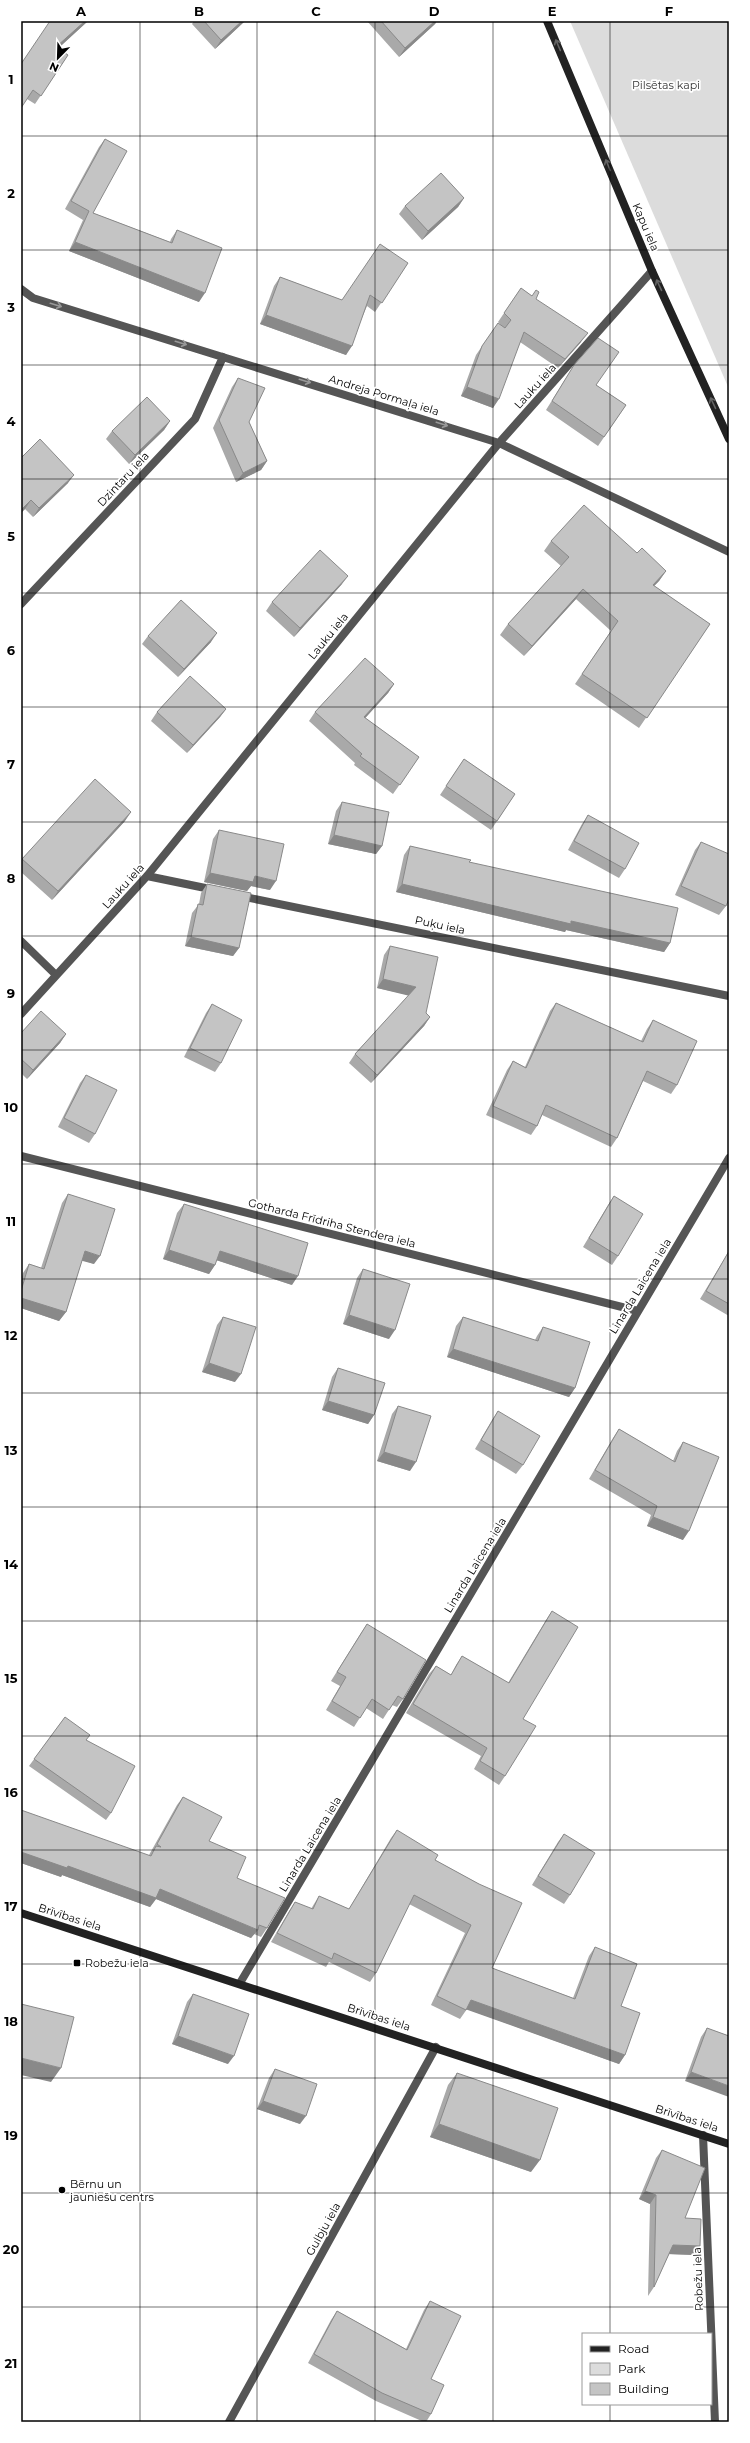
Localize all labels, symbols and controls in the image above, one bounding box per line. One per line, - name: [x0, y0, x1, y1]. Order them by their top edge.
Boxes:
- text: A: [75, 3, 87, 19]
- text: B: [194, 3, 204, 19]
- text: C: [311, 3, 321, 19]
- text: D: [429, 3, 440, 19]
- text: E: [548, 3, 557, 19]
- text: F: [665, 3, 673, 19]
- north arrow: [38, 38, 78, 78]
- one-way arrow: [553, 40, 561, 52]
- text: N: [47, 59, 61, 75]
- text: 1: [8, 71, 14, 87]
- park label: Pilsētas kapi: [632, 78, 700, 92]
- one-way arrow: [604, 160, 611, 172]
- text: 2: [7, 185, 15, 201]
- street label: Kapu iela: [630, 201, 662, 253]
- one-way arrow: [655, 279, 662, 291]
- text: 3: [6, 299, 15, 315]
- one-way arrow: [50, 302, 63, 309]
- one-way arrow: [174, 340, 187, 347]
- street label: Lauku iela: [511, 360, 559, 412]
- street label: Andreja Pormaļa iela: [327, 372, 441, 418]
- one-way arrow: [298, 378, 311, 385]
- one-way arrow: [709, 397, 716, 409]
- text: 4: [7, 413, 16, 429]
- one-way arrow: [436, 421, 449, 428]
- street label: Dzintaru iela: [94, 449, 152, 509]
- text: 5: [7, 528, 15, 544]
- street label: Lauku iela: [305, 610, 351, 662]
- text: 6: [7, 642, 16, 658]
- text: 7: [7, 756, 15, 772]
- street label: Lauku iela: [99, 860, 147, 912]
- text: 8: [7, 870, 16, 886]
- street label: Puķu iela: [414, 913, 466, 937]
- text: 9: [7, 985, 15, 1001]
- text: 10: [4, 1099, 18, 1115]
- street label: Gotharda Frīdriha Stendera iela: [247, 1195, 417, 1251]
- text: 11: [6, 1213, 16, 1229]
- street label: Linarda Laicena iela: [606, 1236, 674, 1336]
- text: 12: [5, 1327, 18, 1343]
- text: 13: [5, 1442, 18, 1458]
- street label: Linarda Laicena iela: [441, 1515, 509, 1615]
- text: 14: [4, 1556, 18, 1572]
- text: 15: [5, 1670, 18, 1686]
- text: 16: [4, 1784, 18, 1800]
- street label: Linarda Laicena iela: [276, 1794, 344, 1894]
- text: 17: [4, 1898, 18, 1914]
- street label: Brīvības iela: [37, 1900, 103, 1934]
- place label: Robežu iela: [85, 1956, 149, 1970]
- marker: Robežu iela: [72, 1958, 82, 1968]
- street label: Brīvības iela: [346, 2000, 412, 2034]
- text: 18: [4, 2013, 18, 2029]
- street label: Brīvības iela: [654, 2101, 720, 2135]
- text: 19: [4, 2127, 18, 2143]
- place label: Bērnu un jauniešu centrs: [69, 2177, 155, 2204]
- marker: Bērnu un jauniešu centrs: [57, 2185, 67, 2195]
- street label: Gulbju iela: [303, 2200, 343, 2258]
- text: 20: [3, 2241, 19, 2257]
- street label: Robežu iela: [690, 2247, 706, 2311]
- legend: [582, 2333, 712, 2405]
- text: Road: [618, 2341, 649, 2356]
- text: 21: [5, 2355, 17, 2371]
- text: Park: [618, 2361, 646, 2376]
- text: Building: [618, 2381, 669, 2396]

